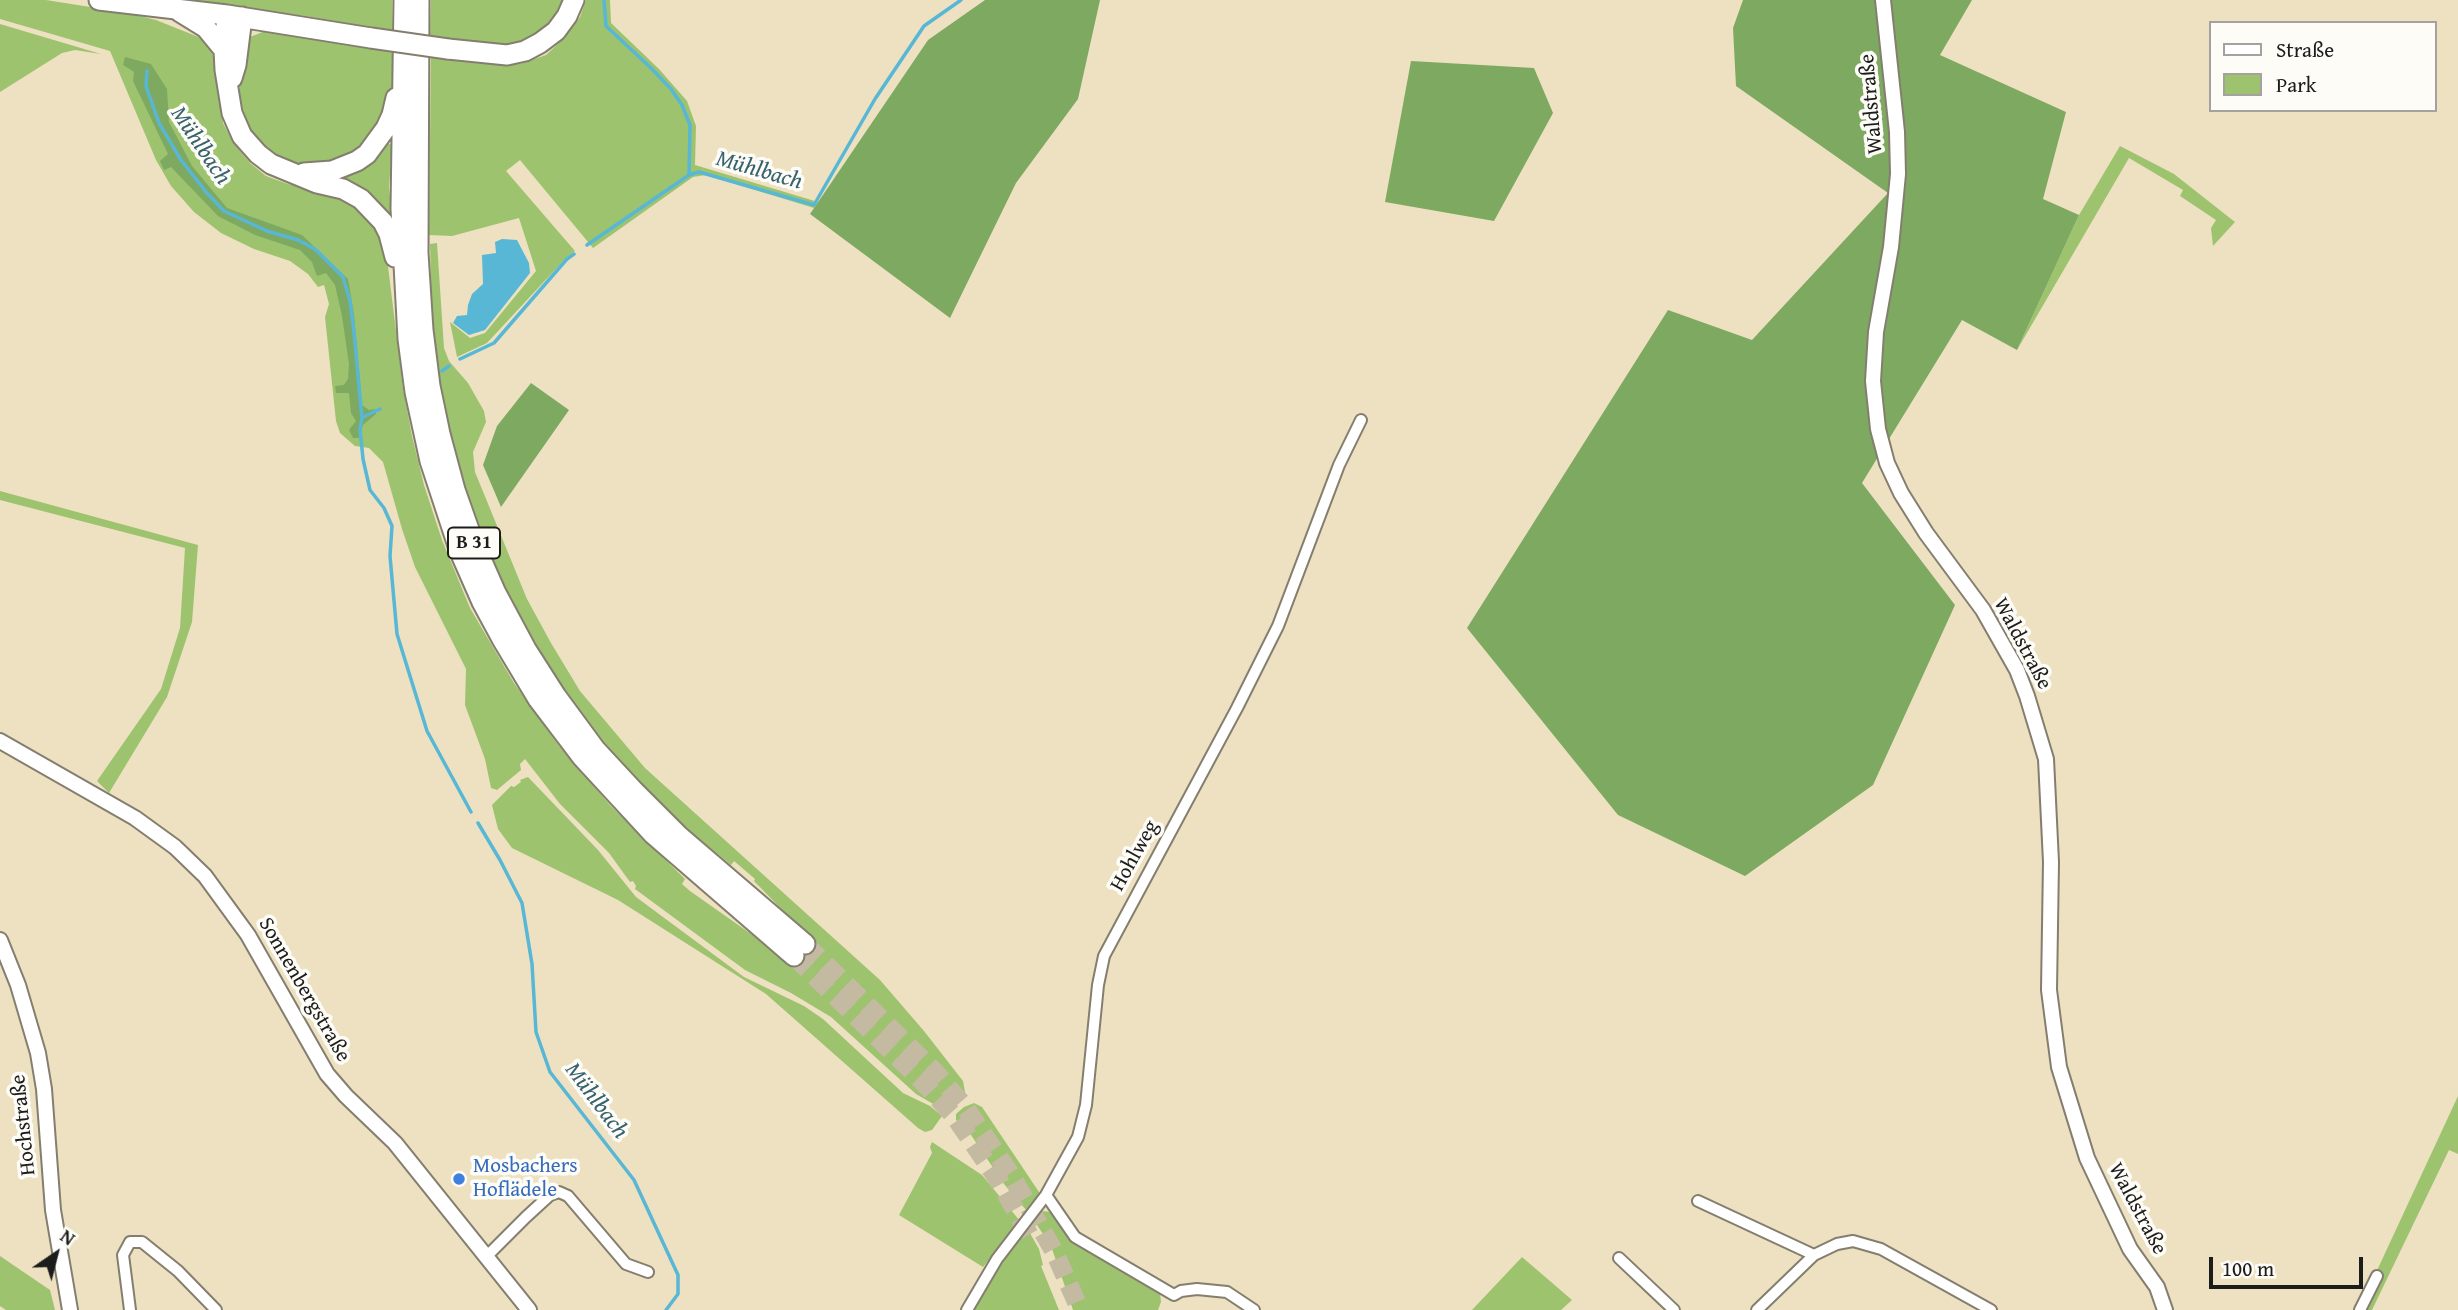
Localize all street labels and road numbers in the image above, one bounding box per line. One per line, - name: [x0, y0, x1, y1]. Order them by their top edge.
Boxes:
- street label: Waldstraße: [1855, 53, 1889, 155]
- road number: B 31: [448, 528, 500, 558]
- street label: Waldstraße: [1987, 594, 2057, 694]
- street label: Hohlweg: [1105, 816, 1165, 896]
- street label: Sonnenbergstraße: [253, 913, 355, 1067]
- street label: Hochstraße: [6, 1073, 42, 1177]
- street label: Waldstraße: [2102, 1159, 2172, 1259]

